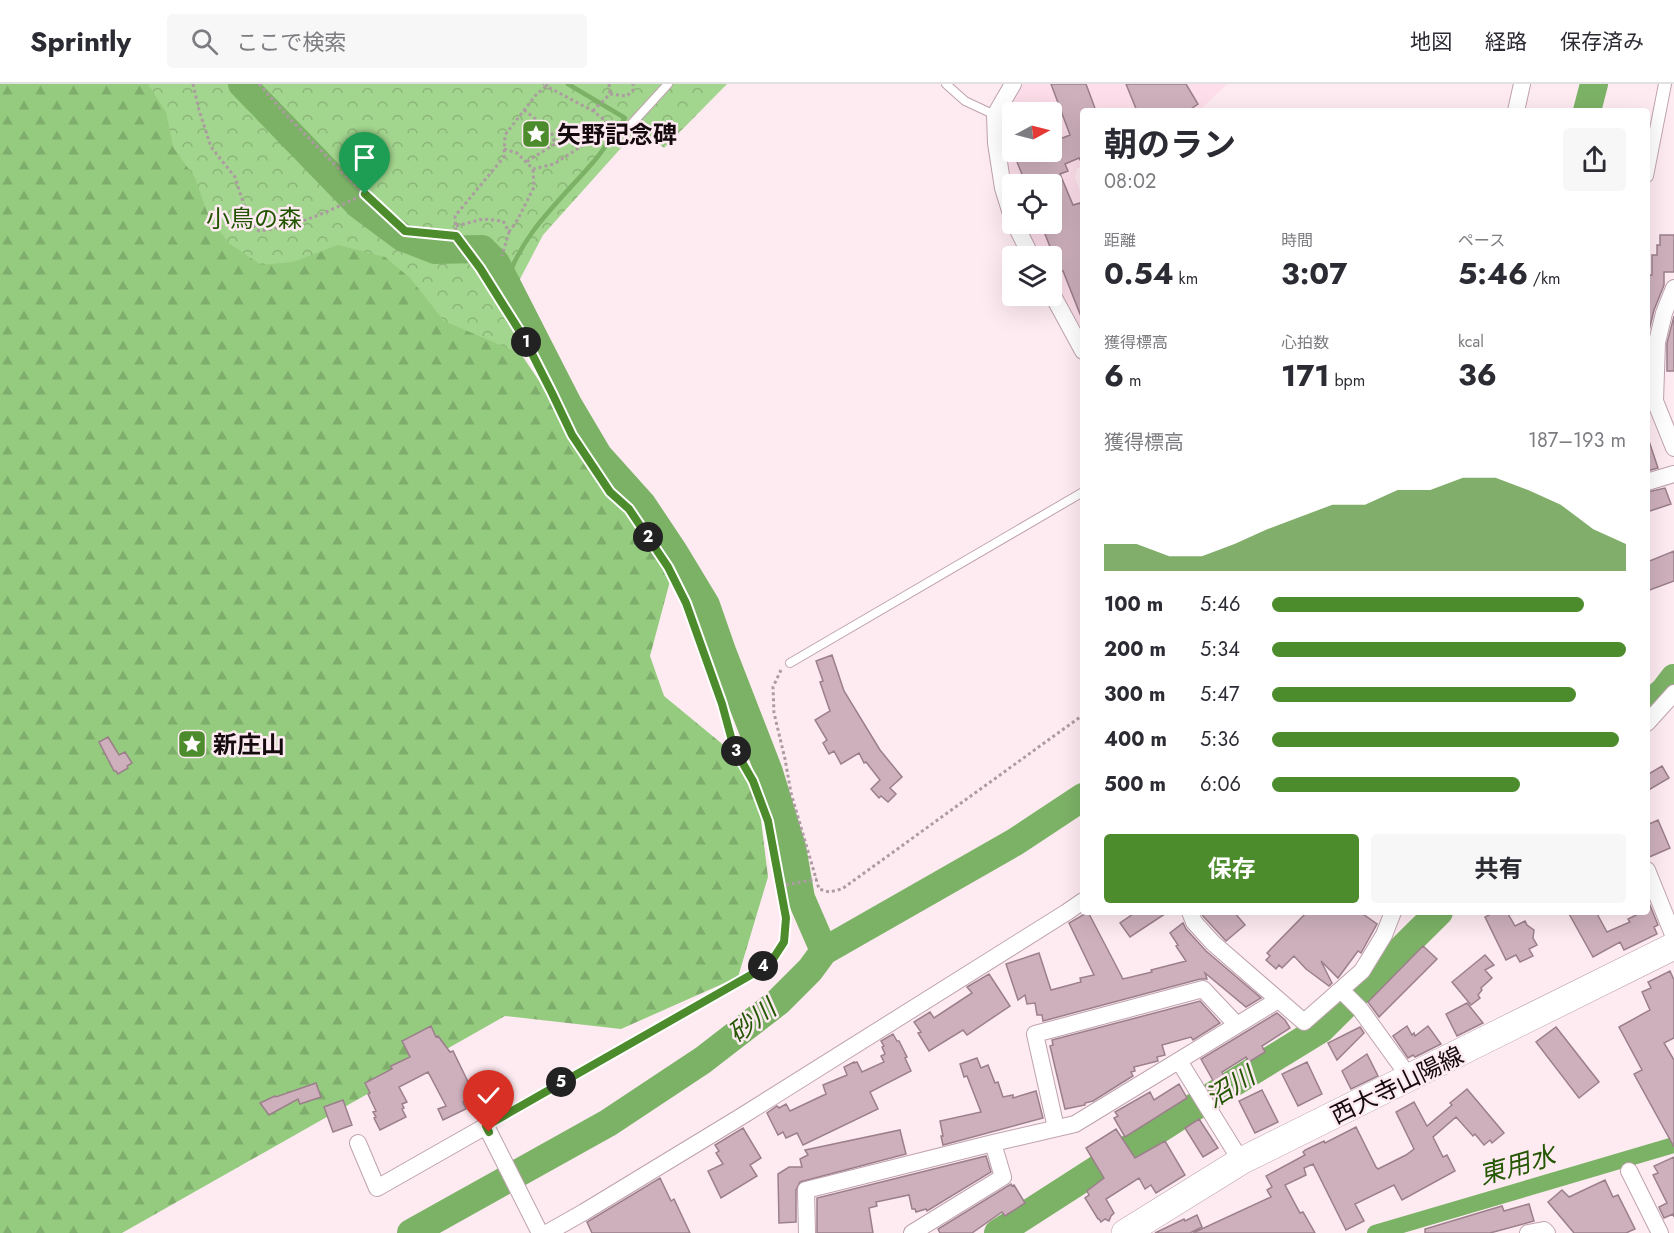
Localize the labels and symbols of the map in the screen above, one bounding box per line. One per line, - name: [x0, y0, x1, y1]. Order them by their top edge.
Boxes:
- north arrow: [1002, 102, 1062, 162]
- place label: 矢野記念碑: [557, 117, 677, 152]
- place icon: 矢野記念碑: [520, 118, 552, 150]
- pin: [339, 132, 390, 194]
- park label: 小鳥の森: [206, 201, 302, 236]
- pin: 1: [511, 327, 541, 357]
- pin: 2: [633, 522, 663, 552]
- place label: 新庄山: [213, 727, 285, 762]
- place icon: 新庄山: [176, 728, 208, 760]
- pin: 3: [721, 736, 751, 766]
- pin: 4: [748, 951, 778, 981]
- water label: 砂川: [720, 988, 787, 1052]
- street label: 西大寺山陽線: [1325, 1038, 1469, 1132]
- water label: 沼川: [1198, 1056, 1265, 1117]
- pin: 5: [546, 1067, 576, 1097]
- pin: [463, 1070, 514, 1132]
- water label: 東用水: [1474, 1135, 1563, 1194]

